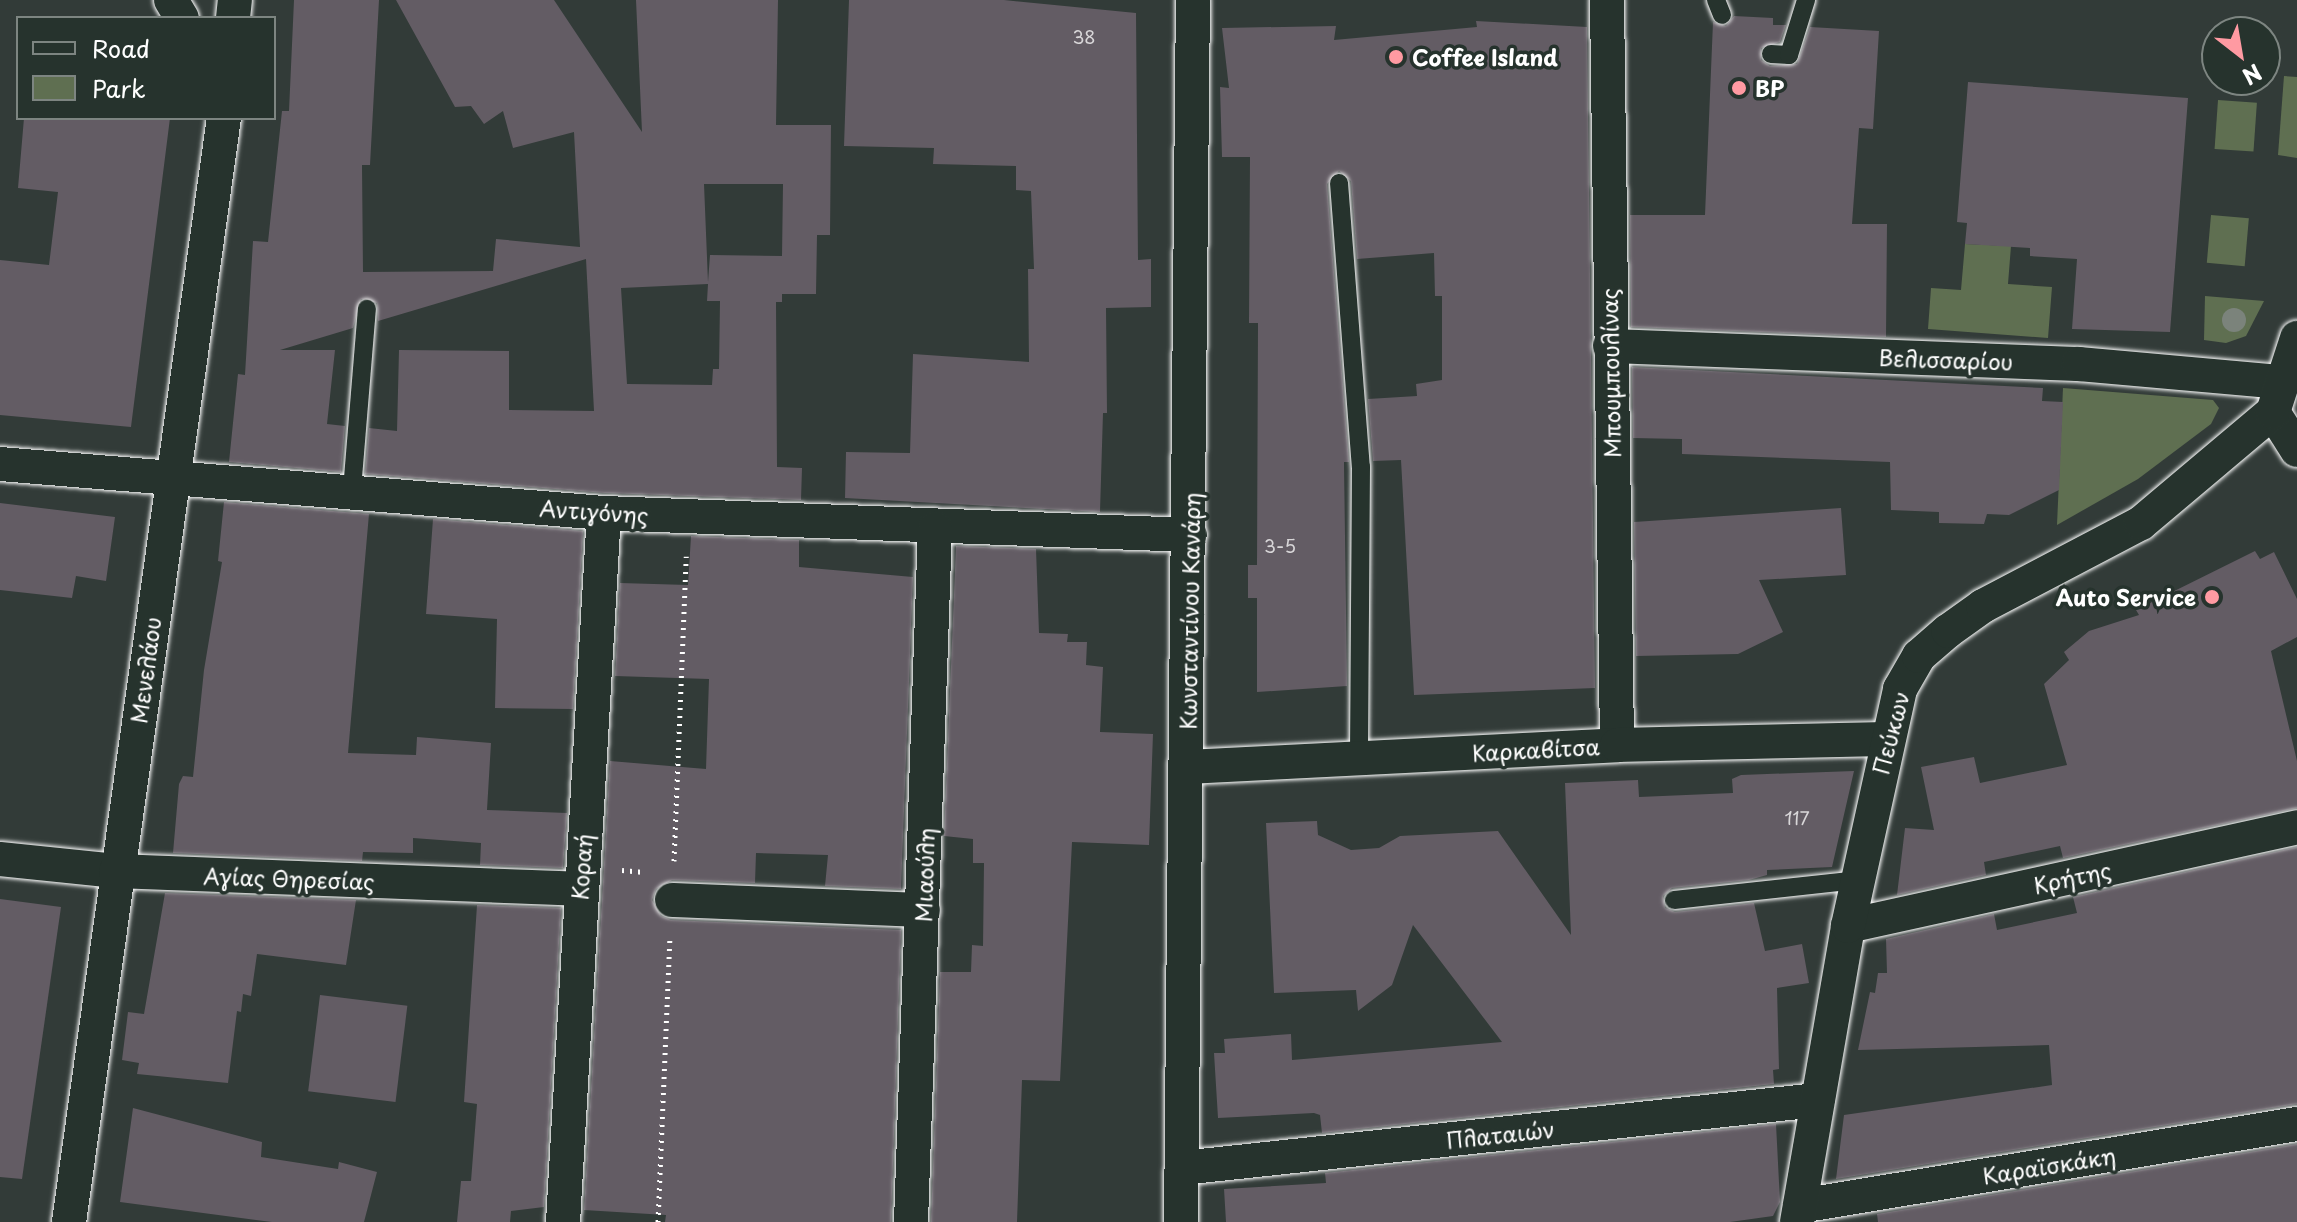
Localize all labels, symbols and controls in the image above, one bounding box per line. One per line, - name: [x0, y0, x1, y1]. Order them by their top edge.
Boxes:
- legend: [16, 16, 276, 120]
- north arrow: [2201, 16, 2281, 96]
- house number: 38: [1072, 26, 1096, 48]
- text: Road: [92, 30, 150, 66]
- place label: Coffee Island: [1412, 44, 1560, 70]
- marker: Coffee Island: [1387, 48, 1405, 66]
- text: N: [2237, 57, 2269, 94]
- text: Park: [92, 70, 146, 106]
- place label: BP: [1755, 75, 1784, 101]
- marker: BP: [1730, 79, 1748, 97]
- street label: Μπουμπουλίνας: [1595, 288, 1625, 458]
- street label: Βελισσαρίου: [1878, 343, 2014, 375]
- street label: Κωνσταντίνου Κανάρη: [1174, 492, 1204, 730]
- street label: Αντιγόνης: [539, 494, 649, 528]
- house number: 3-5: [1264, 535, 1296, 557]
- place label: Auto Service: [2056, 584, 2196, 610]
- marker: Auto Service: [2203, 588, 2221, 606]
- street label: Μενελάου: [124, 615, 166, 725]
- street label: Πεύκων: [1866, 688, 1914, 778]
- street label: Καρκαβίτσα: [1471, 732, 1601, 766]
- house number: 117: [1784, 807, 1810, 829]
- street label: Μιαούλη: [909, 827, 939, 923]
- street label: Κοραή: [566, 833, 596, 901]
- street label: Κρήτης: [2031, 856, 2113, 898]
- street label: Αγίας Θηρεσίας: [202, 862, 376, 894]
- street label: Πλαταιών: [1444, 1115, 1556, 1153]
- street label: Καραϊσκάκη: [1980, 1141, 2118, 1189]

